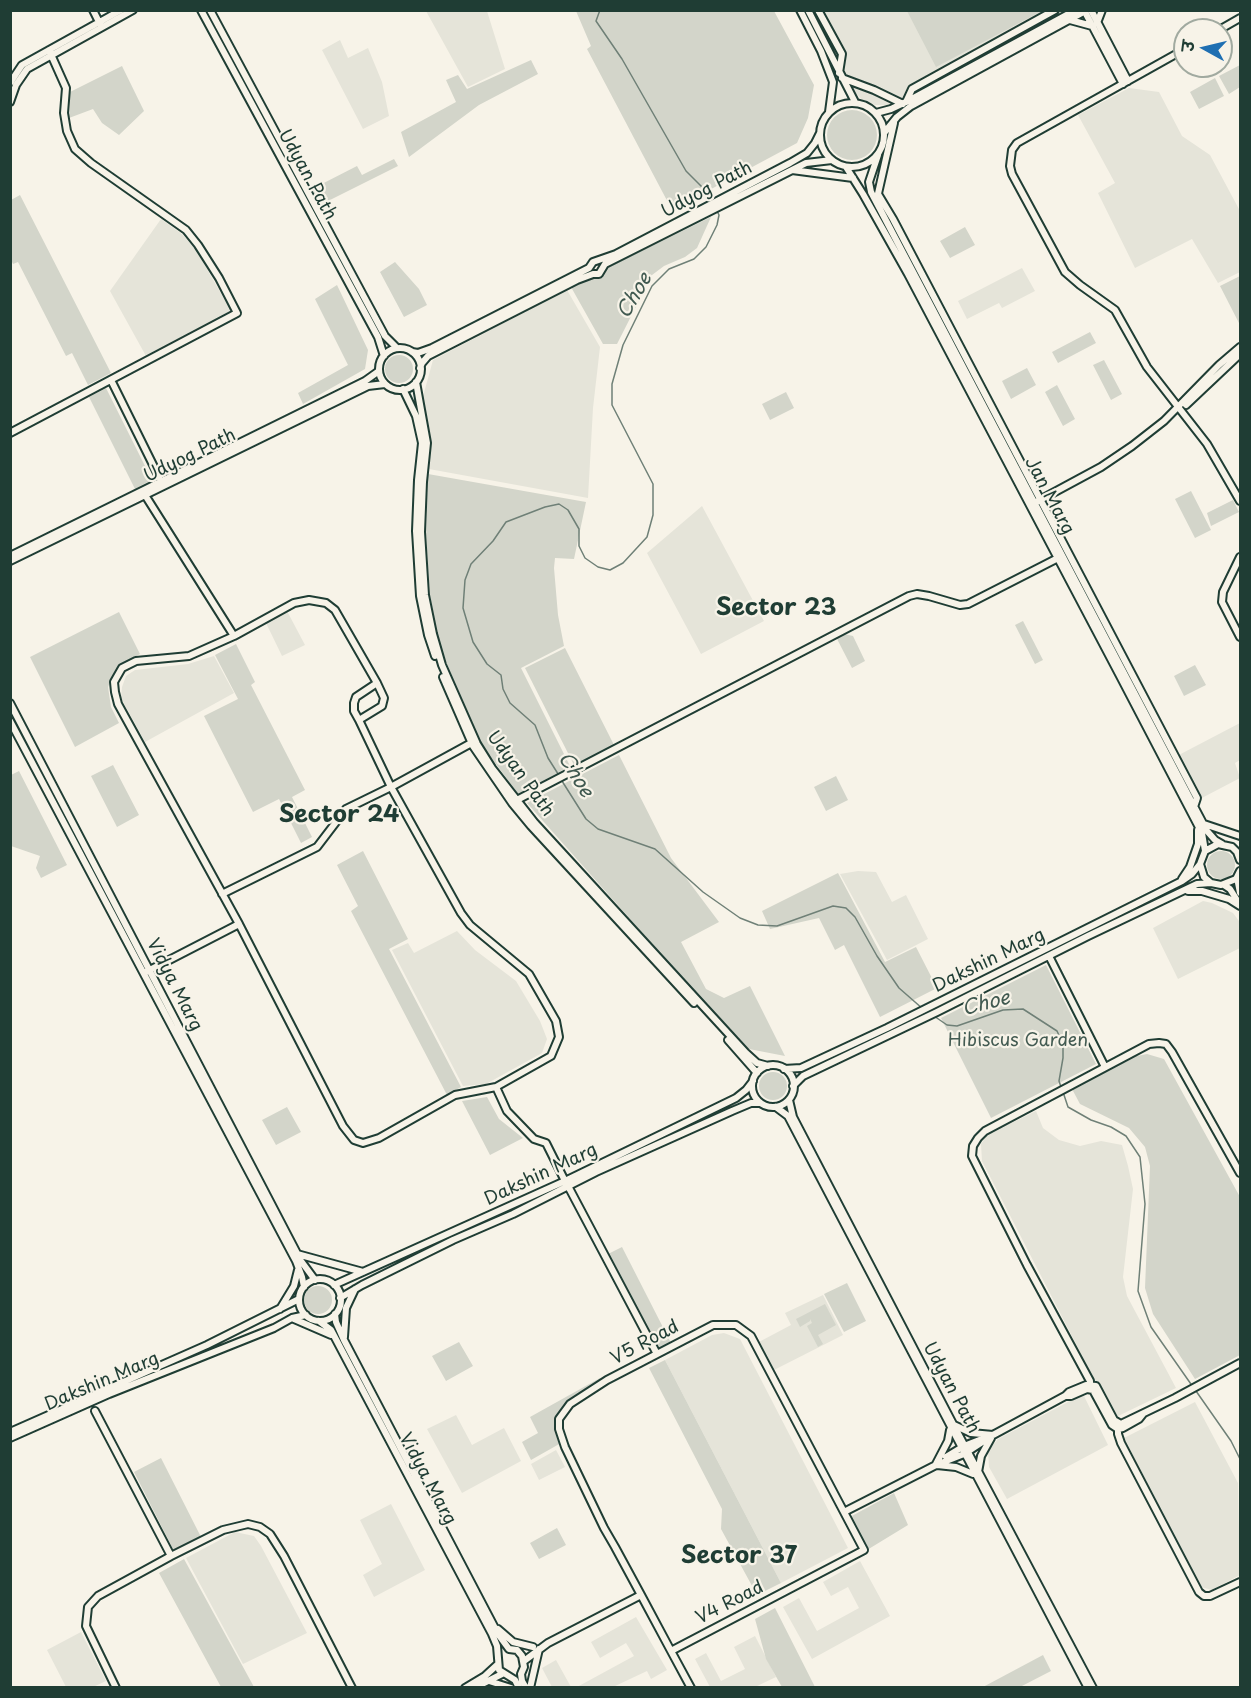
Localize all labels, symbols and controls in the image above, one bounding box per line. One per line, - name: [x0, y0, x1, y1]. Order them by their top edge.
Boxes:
- north arrow: [1173, 18, 1233, 78]
- text: उ: [1175, 39, 1200, 53]
- street label: Udyan Path: [273, 126, 341, 224]
- street label: Udyog Path: [658, 157, 756, 223]
- water label: Choe: [612, 269, 658, 323]
- street label: Udyog Path: [141, 424, 239, 488]
- street label: Jan Marg: [1020, 454, 1078, 538]
- district label: Sector 23: [716, 594, 836, 622]
- street label: Udyan Path: [482, 727, 558, 821]
- water label: Choe: [552, 748, 598, 802]
- district label: Sector 24: [279, 801, 399, 829]
- street label: Dakshin Marg: [929, 925, 1049, 997]
- street label: Vidya Marg: [141, 935, 207, 1035]
- water label: Choe: [960, 986, 1012, 1022]
- park label: Hibiscus Garden: [948, 1030, 1088, 1052]
- street label: Dakshin Marg: [481, 1139, 601, 1211]
- street label: V5 Road: [607, 1316, 683, 1370]
- street label: Udyan Path: [918, 1339, 984, 1437]
- street label: Dakshin Marg: [42, 1348, 162, 1416]
- street label: Vidya Marg: [394, 1429, 460, 1529]
- district label: Sector 37: [681, 1542, 797, 1570]
- street label: V4 Road: [693, 1577, 767, 1629]

